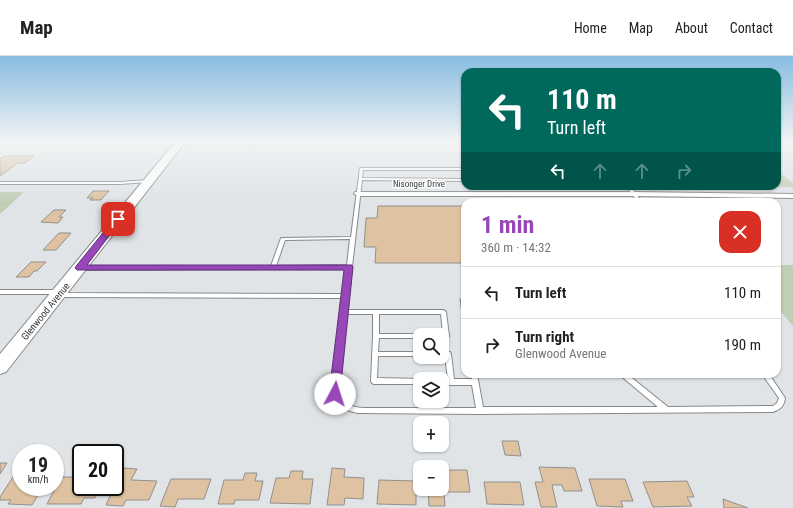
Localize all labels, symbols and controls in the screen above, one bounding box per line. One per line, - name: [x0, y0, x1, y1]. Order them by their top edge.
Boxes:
- text: Map: [20, 16, 53, 39]
- text: Home: [574, 20, 607, 36]
- text: Map: [629, 20, 653, 36]
- text: About: [675, 20, 708, 36]
- text: Contact: [730, 20, 773, 36]
- text: 110 m: [547, 83, 617, 116]
- icon: left: [481, 84, 533, 136]
- text: Turn left: [547, 117, 606, 138]
- icon: left: [547, 160, 569, 182]
- icon: ahead: [589, 160, 611, 182]
- icon: ahead: [631, 160, 653, 182]
- icon: right: [673, 160, 695, 182]
- street label: Nisonger Drive: [393, 179, 445, 189]
- pin: [101, 202, 135, 236]
- icon: arrive: [107, 208, 129, 230]
- text: 1 min: [481, 211, 534, 239]
- button: close: [719, 211, 761, 253]
- text: 360 m · 14:32: [481, 240, 551, 255]
- street label: Glenwood Avenue: [19, 280, 72, 342]
- icon: left: [481, 282, 503, 304]
- text: Turn left: [515, 284, 566, 302]
- text: 110 m: [724, 284, 761, 302]
- map controls: [413, 328, 449, 496]
- button: search: [413, 328, 449, 364]
- text: Turn right: [515, 328, 574, 346]
- icon: right: [481, 334, 503, 356]
- text: 190 m: [724, 336, 761, 354]
- text: Glenwood Avenue: [515, 346, 606, 361]
- button: layers: [413, 372, 449, 408]
- position arrow: [314, 373, 356, 415]
- button: +: [413, 416, 449, 452]
- speed limit sign: 20: [72, 444, 124, 496]
- text: 19: [28, 453, 48, 477]
- button: −: [413, 460, 449, 496]
- text: km/h: [28, 474, 48, 485]

